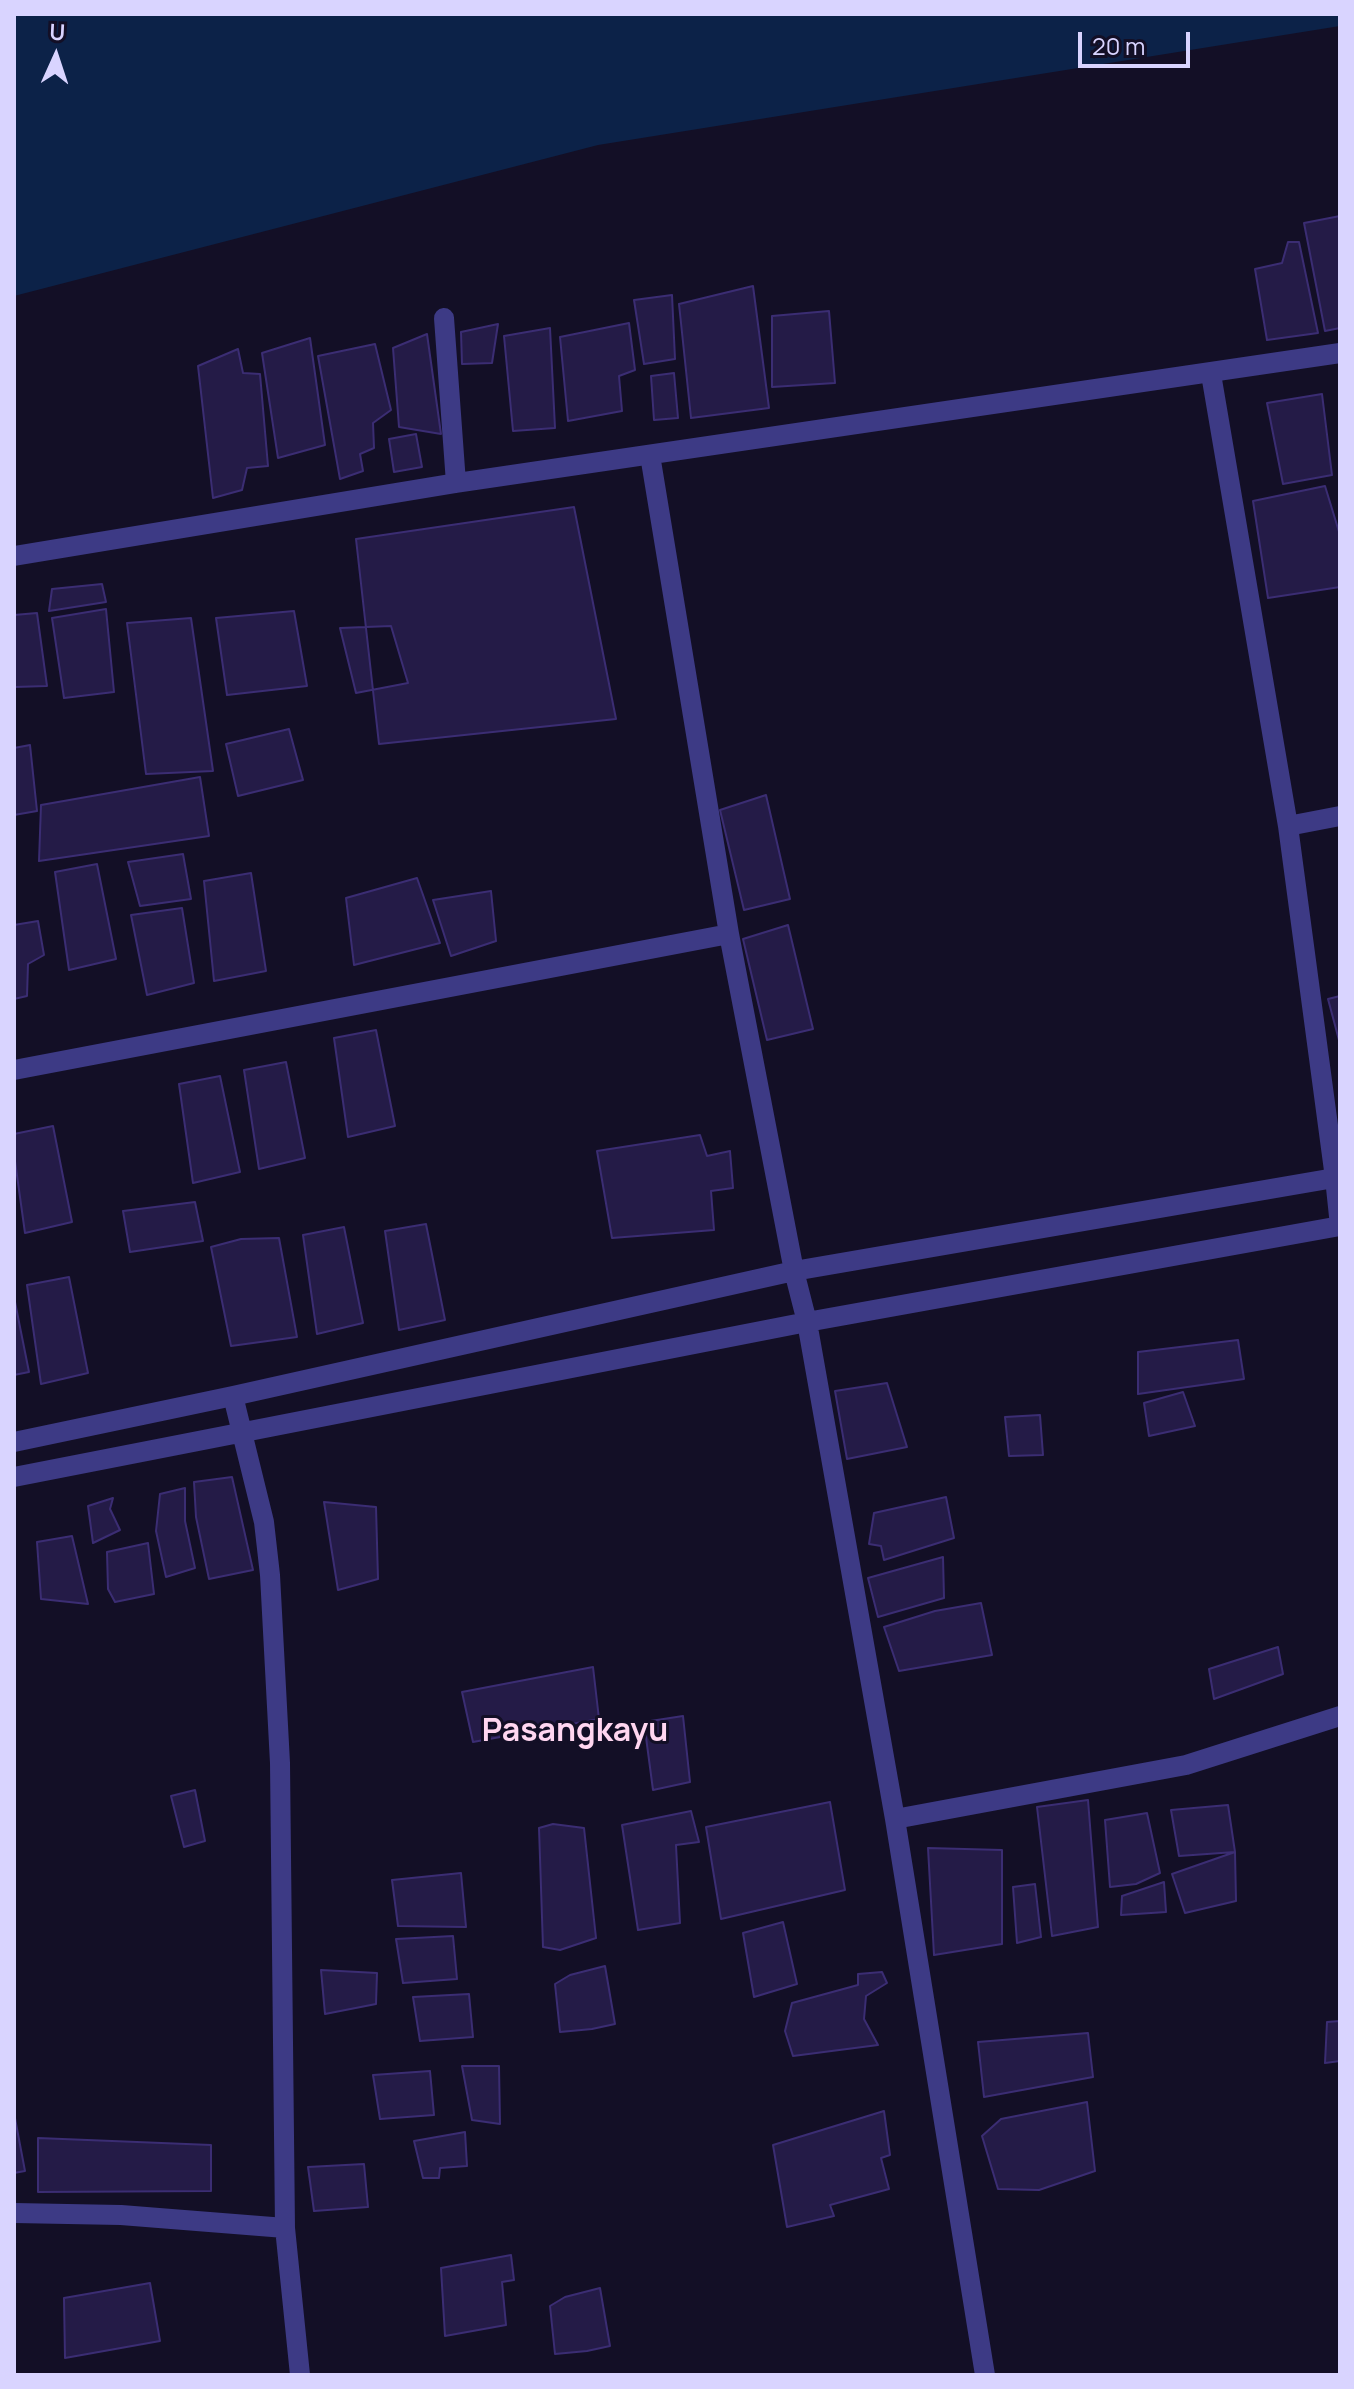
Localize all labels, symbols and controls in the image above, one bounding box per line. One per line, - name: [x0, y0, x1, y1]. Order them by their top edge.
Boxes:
- north arrow: [16, 16, 96, 96]
- scale bar: [1082, 16, 1194, 66]
- text: U: [49, 17, 66, 47]
- text: 20 m: [1092, 29, 1145, 62]
- district label: Pasangkayu: [482, 1713, 668, 1751]

